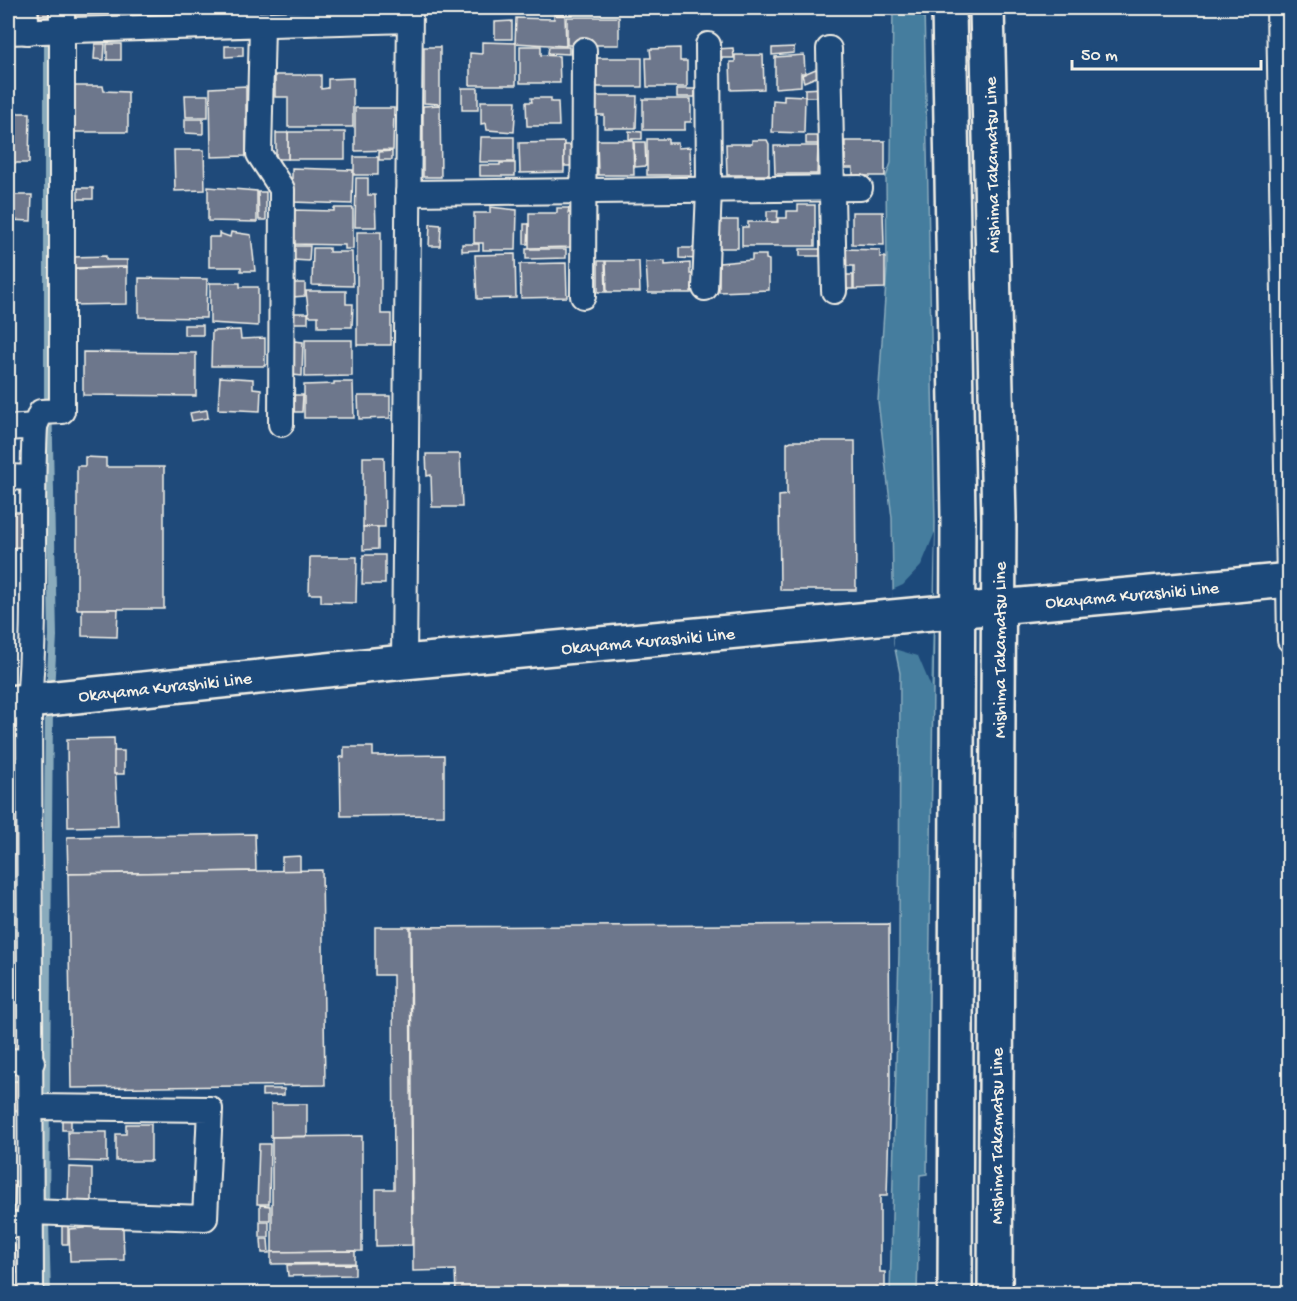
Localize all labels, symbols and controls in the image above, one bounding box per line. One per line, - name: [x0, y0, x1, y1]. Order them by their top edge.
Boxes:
- scale bar: [1072, 33, 1261, 71]
- text: 50 m: [1081, 46, 1118, 67]
- street label: Mishima Takamatsu Line: [981, 76, 1006, 253]
- street label: Mishima Takamatsu Line: [991, 561, 1012, 738]
- street label: Okayama Kurashiki Line: [1045, 578, 1221, 615]
- street label: Okayama Kurashiki Line: [561, 624, 737, 661]
- street label: Okayama Kurashiki Line: [78, 669, 254, 708]
- street label: Mishima Takamatsu Line: [988, 1047, 1009, 1224]

